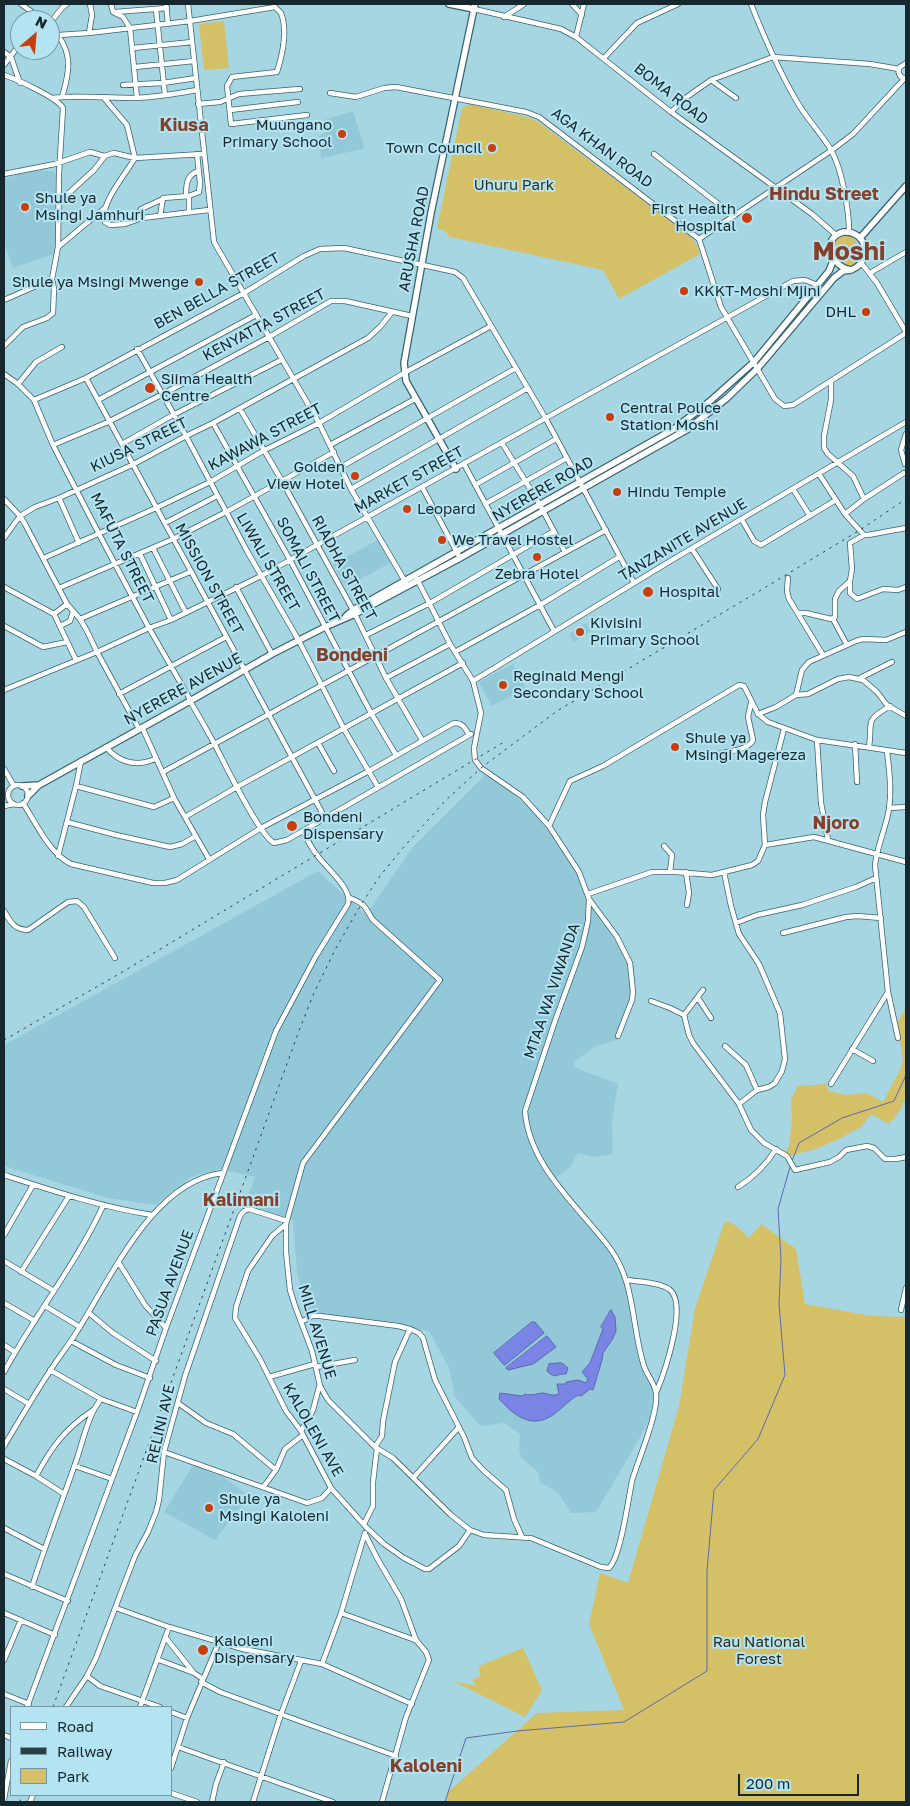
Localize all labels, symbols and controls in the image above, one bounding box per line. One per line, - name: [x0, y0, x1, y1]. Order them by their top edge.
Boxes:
- north arrow: [10, 10, 60, 60]
- text: N: [33, 12, 50, 32]
- street label: BOMA ROAD: [630, 59, 712, 129]
- street label: AGA KHAN ROAD: [548, 104, 656, 192]
- district label: Kiusa: [159, 114, 209, 136]
- place label: Muungano Primary School: [222, 116, 332, 151]
- marker: Muungano Primary School: [336, 128, 348, 140]
- place label: Town Council: [386, 139, 482, 157]
- marker: Town Council: [486, 142, 498, 154]
- park label: Uhuru Park: [474, 176, 554, 194]
- district label: Hindu Street: [769, 183, 879, 205]
- street label: ARUSHA ROAD: [395, 185, 433, 293]
- place label: Shule ya Msingi Jamhuri: [35, 189, 144, 224]
- place label: First Health Hospital: [651, 200, 736, 235]
- marker: Shule ya Msingi Jamhuri: [19, 201, 31, 213]
- marker: First Health Hospital: [740, 211, 754, 225]
- district label: Moshi: [812, 237, 886, 267]
- street label: BEN BELLA STREET: [151, 249, 283, 333]
- place label: Shule ya Msingi Mwenge: [12, 273, 189, 291]
- marker: Shule ya Msingi Mwenge: [193, 276, 205, 288]
- place label: KKKT-Moshi Mjini: [694, 282, 821, 300]
- street label: KENYATTA STREET: [200, 285, 328, 365]
- marker: KKKT-Moshi Mjini: [678, 285, 690, 297]
- place label: DHL: [826, 303, 856, 321]
- marker: DHL: [860, 306, 872, 318]
- place label: Siima Health Centre: [161, 370, 252, 405]
- marker: Siima Health Centre: [143, 381, 157, 395]
- street label: KAWAWA STREET: [205, 399, 325, 475]
- place label: Central Police Station Moshi: [620, 399, 721, 434]
- marker: Central Police Station Moshi: [604, 411, 616, 423]
- street label: KIUSA STREET: [87, 414, 191, 476]
- street label: MARKET STREET: [351, 442, 467, 518]
- street label: NYERERE ROAD: [489, 453, 597, 525]
- place label: Golden View Hotel: [267, 458, 345, 493]
- marker: Golden View Hotel: [349, 470, 361, 482]
- place label: Hindu Temple: [627, 483, 726, 501]
- marker: Hindu Temple: [611, 486, 623, 498]
- street label: MAFUTA STREET: [86, 490, 158, 606]
- street label: TANZANITE AVENUE: [616, 495, 750, 585]
- place label: Leopard: [417, 500, 476, 518]
- marker: Leopard: [401, 503, 413, 515]
- street label: LIWALI STREET: [233, 510, 303, 614]
- street label: RIADHA STREET: [308, 512, 380, 624]
- street label: SOMALI STREET: [273, 514, 343, 626]
- street label: MISSION STREET: [171, 520, 247, 638]
- place label: We Travel Hostel: [452, 531, 573, 549]
- marker: We Travel Hostel: [436, 534, 448, 546]
- marker: Zebra Hotel: [531, 551, 543, 563]
- place label: Zebra Hotel: [495, 565, 579, 583]
- place label: Hospital: [659, 583, 720, 601]
- marker: Hospital: [641, 585, 655, 599]
- place label: Kivisini Primary School: [590, 614, 700, 649]
- marker: Kivisini Primary School: [574, 626, 586, 638]
- district label: Bondeni: [316, 644, 388, 666]
- street label: NYERERE AVENUE: [121, 649, 245, 729]
- place label: Reginald Mengi Secondary School: [513, 667, 644, 702]
- marker: Reginald Mengi Secondary School: [497, 679, 509, 691]
- place label: Shule ya Msingi Magereza: [685, 729, 806, 764]
- marker: Shule ya Msingi Magereza: [669, 741, 681, 753]
- place label: Bondeni Dispensary: [303, 808, 384, 843]
- district label: Njoro: [813, 812, 859, 834]
- marker: Bondeni Dispensary: [285, 819, 299, 833]
- street label: MTAA WA VIWANDA: [520, 921, 584, 1061]
- district label: Kalimani: [203, 1189, 279, 1211]
- street label: PASUA AVENUE: [142, 1227, 198, 1339]
- street label: MILL AVENUE: [294, 1283, 340, 1381]
- street label: KALOLENI AVE: [279, 1380, 347, 1480]
- street label: RELINI AVE: [143, 1383, 179, 1465]
- place label: Shule ya Msingi Kaloleni: [219, 1490, 329, 1525]
- marker: Shule ya Msingi Kaloleni: [203, 1502, 215, 1514]
- place label: Kaloleni Dispensary: [214, 1632, 295, 1667]
- park label: Rau National Forest: [713, 1633, 805, 1668]
- marker: Kaloleni Dispensary: [196, 1643, 210, 1657]
- legend: [10, 1706, 172, 1796]
- text: Road: [57, 1717, 94, 1735]
- text: Railway: [57, 1742, 113, 1760]
- district label: Kaloleni: [390, 1755, 462, 1777]
- scale bar: [740, 1764, 861, 1796]
- text: Park: [57, 1767, 89, 1785]
- text: 200 m: [746, 1774, 790, 1792]

